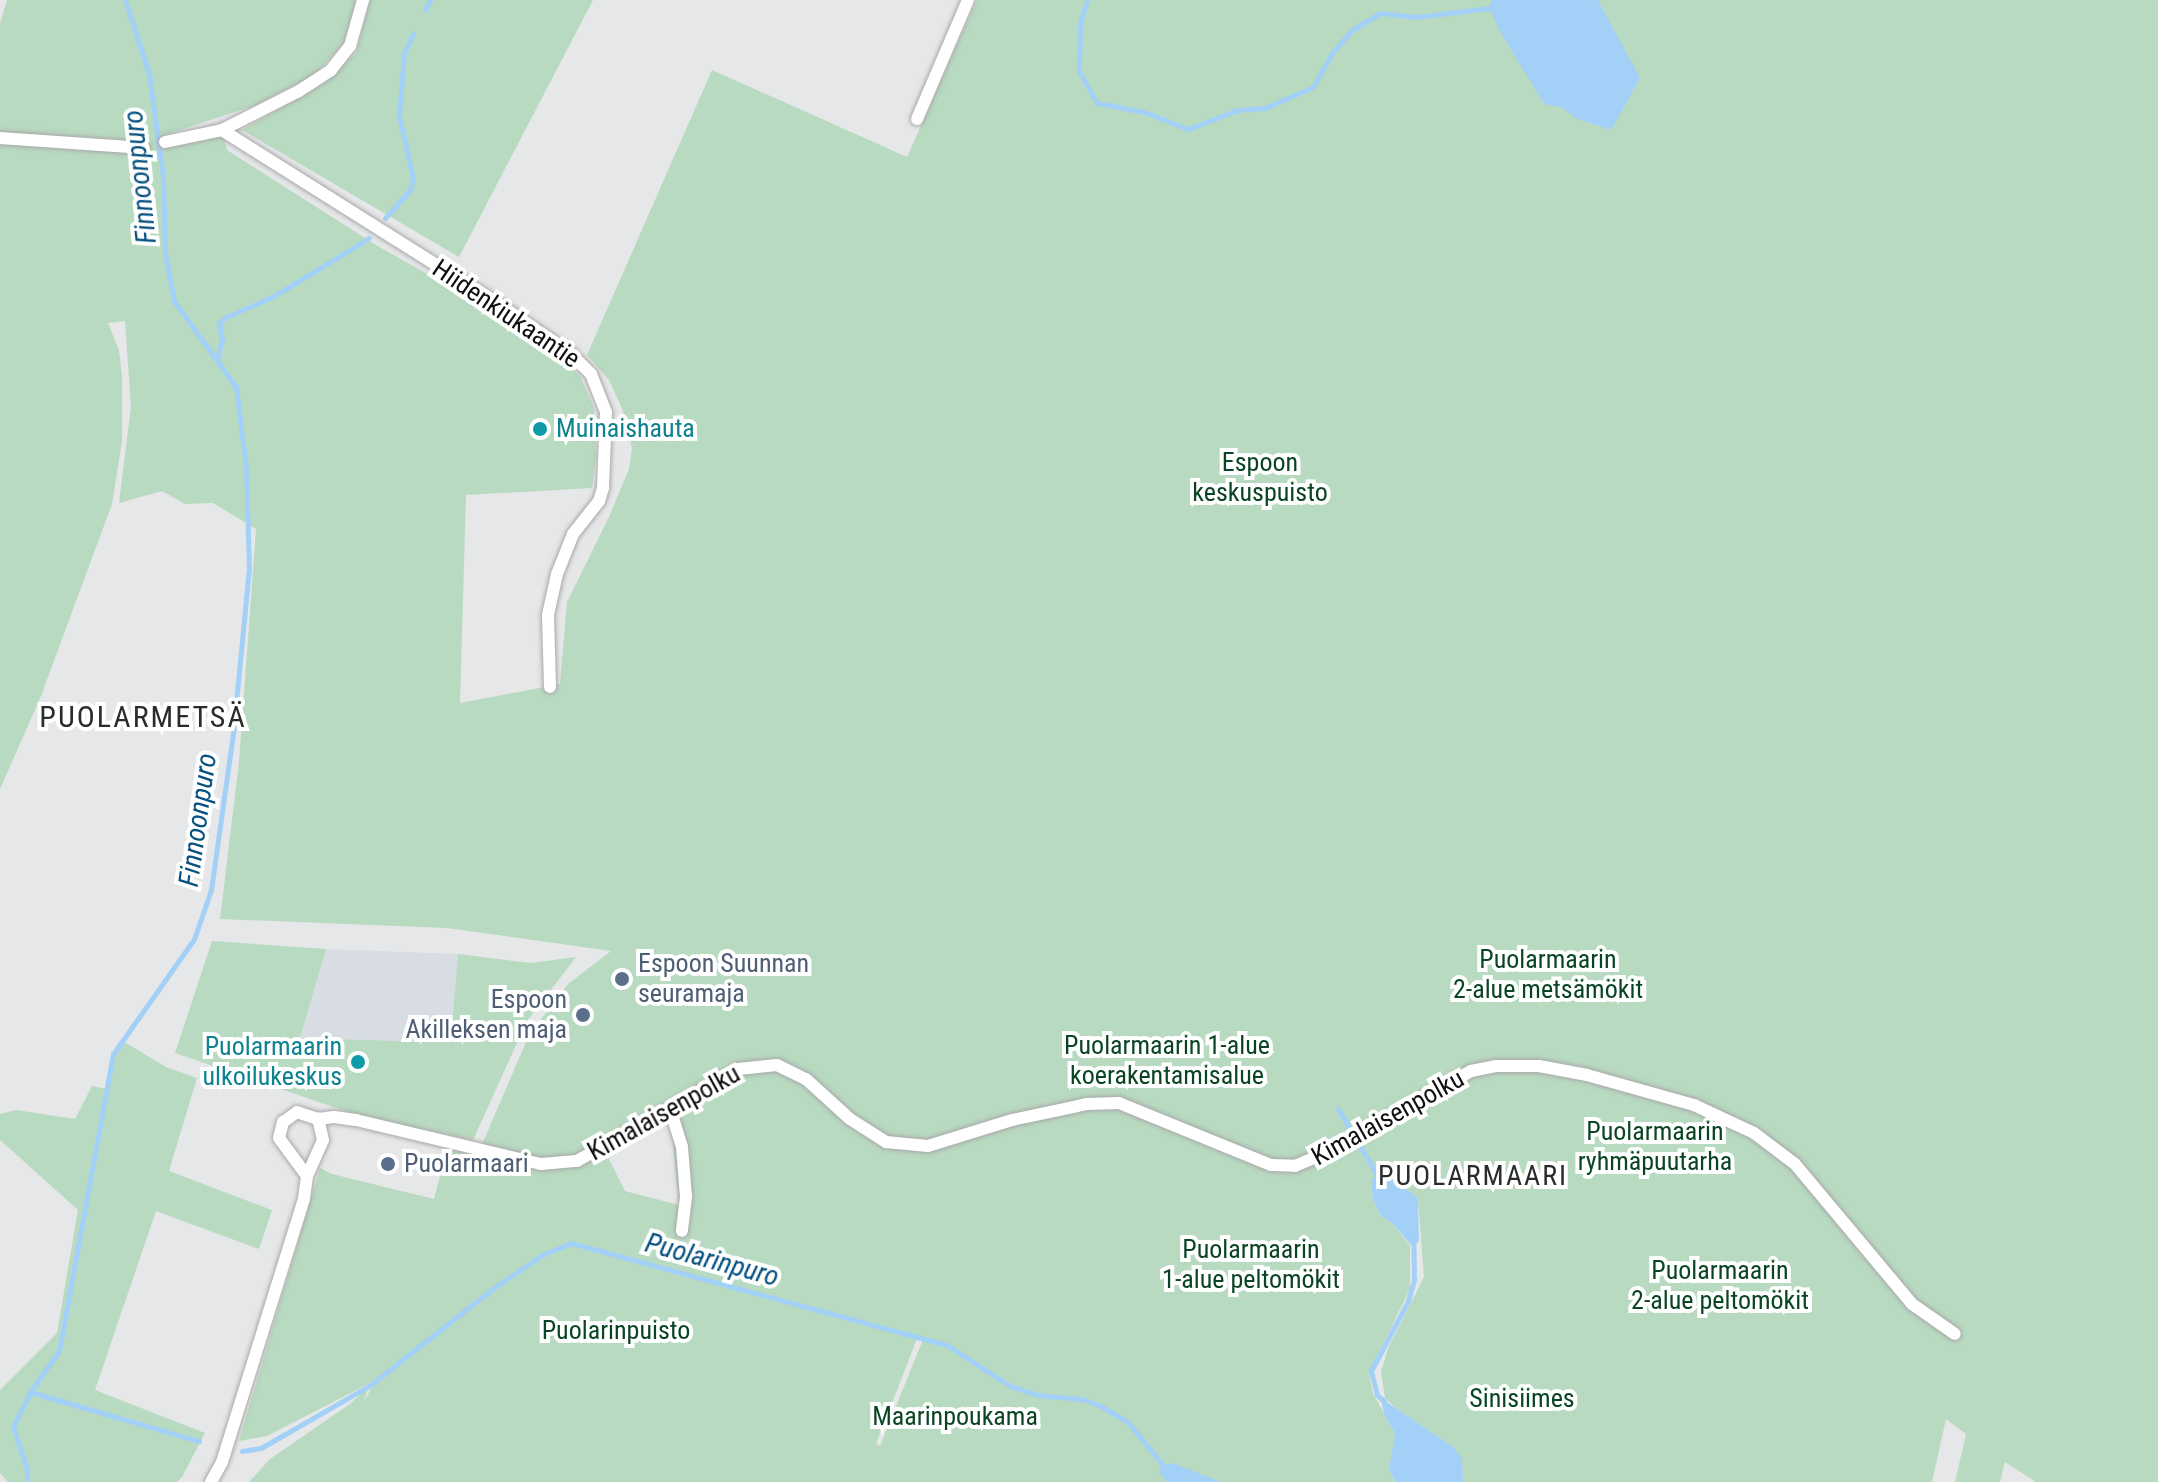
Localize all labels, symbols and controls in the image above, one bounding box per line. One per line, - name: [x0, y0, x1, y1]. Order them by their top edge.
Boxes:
- water label: Finnoonpuro: [116, 109, 164, 245]
- street label: Hiidenkiukaantie: [426, 253, 586, 375]
- place label: Muinaishauta: [556, 413, 695, 445]
- marker: Muinaishauta: [531, 420, 549, 438]
- park label: Espoon keskuspuisto: [1192, 447, 1328, 508]
- district label: PUOLARMETSÄ: [39, 699, 247, 735]
- water label: Finnoonpuro: [172, 751, 224, 889]
- park label: Puolarmaarin 2-alue metsämökit: [1453, 944, 1643, 1006]
- place label: Espoon Suunnan seuramaja: [638, 948, 809, 1010]
- marker: Espoon Suunnan seuramaja: [613, 970, 631, 988]
- place label: Espoon Akilleksen maja: [406, 984, 567, 1046]
- marker: Espoon Akilleksen maja: [574, 1006, 592, 1024]
- park label: Puolarmaarin 1-alue koerakentamisalue: [1064, 1030, 1270, 1092]
- place label: Puolarmaarin ulkoilukeskus: [203, 1031, 342, 1092]
- marker: Puolarmaarin ulkoilukeskus: [349, 1053, 367, 1071]
- street label: Kimalaisenpolku: [582, 1058, 746, 1168]
- street label: Kimalaisenpolku: [1306, 1063, 1470, 1173]
- park label: Puolarmaarin ryhmäpuutarha: [1578, 1116, 1732, 1178]
- place label: Puolarmaari: [404, 1148, 529, 1180]
- marker: Puolarmaari: [379, 1155, 397, 1173]
- district label: PUOLARMAARI: [1378, 1159, 1568, 1193]
- water label: Puolarinpuro: [642, 1226, 782, 1294]
- park label: Puolarmaarin 1-alue peltomökit: [1162, 1234, 1340, 1296]
- park label: Puolarmaarin 2-alue peltomökit: [1631, 1255, 1809, 1316]
- park label: Puolarinpuisto: [542, 1315, 690, 1347]
- park label: Sinisiimes: [1469, 1383, 1575, 1415]
- park label: Maarinpoukama: [872, 1401, 1038, 1433]

